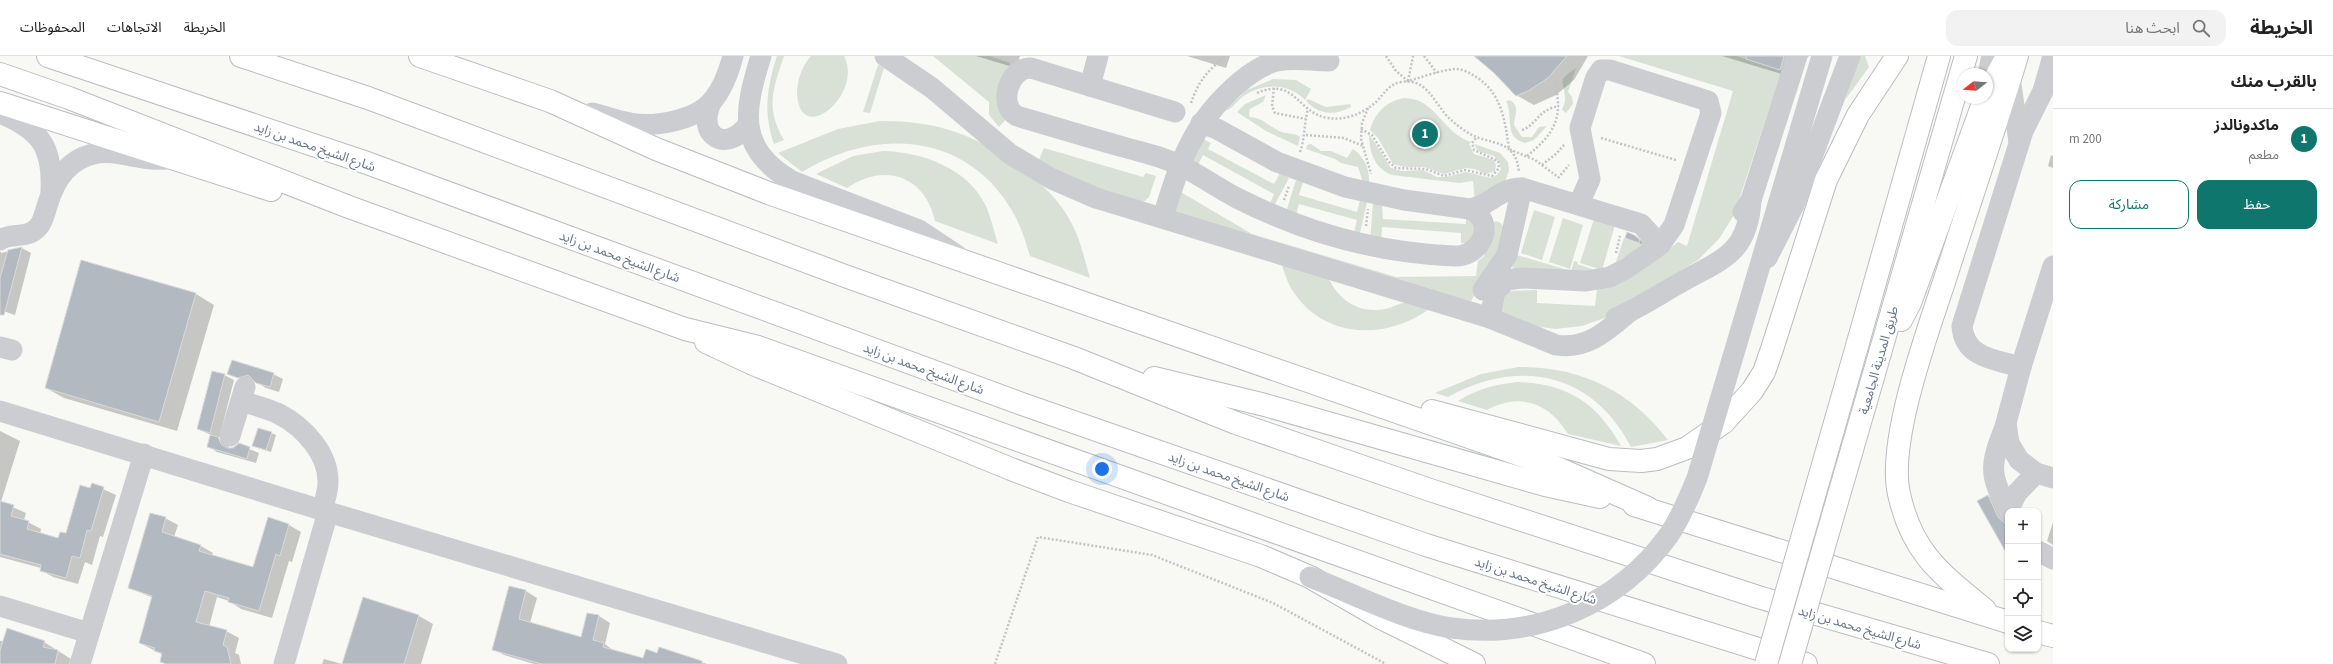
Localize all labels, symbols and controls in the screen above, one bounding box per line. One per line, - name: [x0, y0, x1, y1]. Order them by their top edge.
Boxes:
- search box: [1946, 10, 2226, 46]
- text: الخريطة: [2250, 15, 2313, 42]
- icon: search: [2190, 17, 2212, 39]
- text: المحفوظات: [20, 18, 85, 38]
- text: الاتجاهات: [107, 18, 162, 38]
- text: الخريطة: [184, 18, 226, 38]
- text: ابحث هنا: [2125, 18, 2180, 39]
- north arrow: [1957, 68, 1993, 104]
- text: بالقرب منك: [2231, 70, 2317, 94]
- text: ماكدونالدز: [2214, 115, 2279, 136]
- street label: شارع الشيخ محمد بن زايد: [251, 118, 378, 177]
- pin: 1: [1412, 119, 1438, 149]
- text: 200 m: [2069, 130, 2102, 148]
- text: 1: [2301, 130, 2307, 148]
- text: مطعم: [2249, 146, 2279, 164]
- button: مشاركة: [2069, 180, 2189, 229]
- button: حفظ: [2197, 180, 2317, 229]
- street label: شارع الشيخ محمد بن زايد: [556, 227, 683, 288]
- street label: طريق المدينة الجامعية: [1855, 304, 1903, 417]
- street label: شارع الشيخ محمد بن زايد: [860, 339, 987, 400]
- street label: شارع الشيخ محمد بن زايد: [1165, 448, 1292, 507]
- your location: [1092, 459, 1112, 479]
- map controls: [2005, 508, 2041, 652]
- button: +: [2005, 508, 2041, 544]
- button: −: [2005, 544, 2041, 580]
- street label: شارع الشيخ محمد بن زايد: [1472, 553, 1599, 610]
- button: locate: [2005, 580, 2041, 616]
- street label: شارع الشيخ محمد بن زايد: [1796, 602, 1923, 655]
- button: layers: [2005, 616, 2041, 652]

